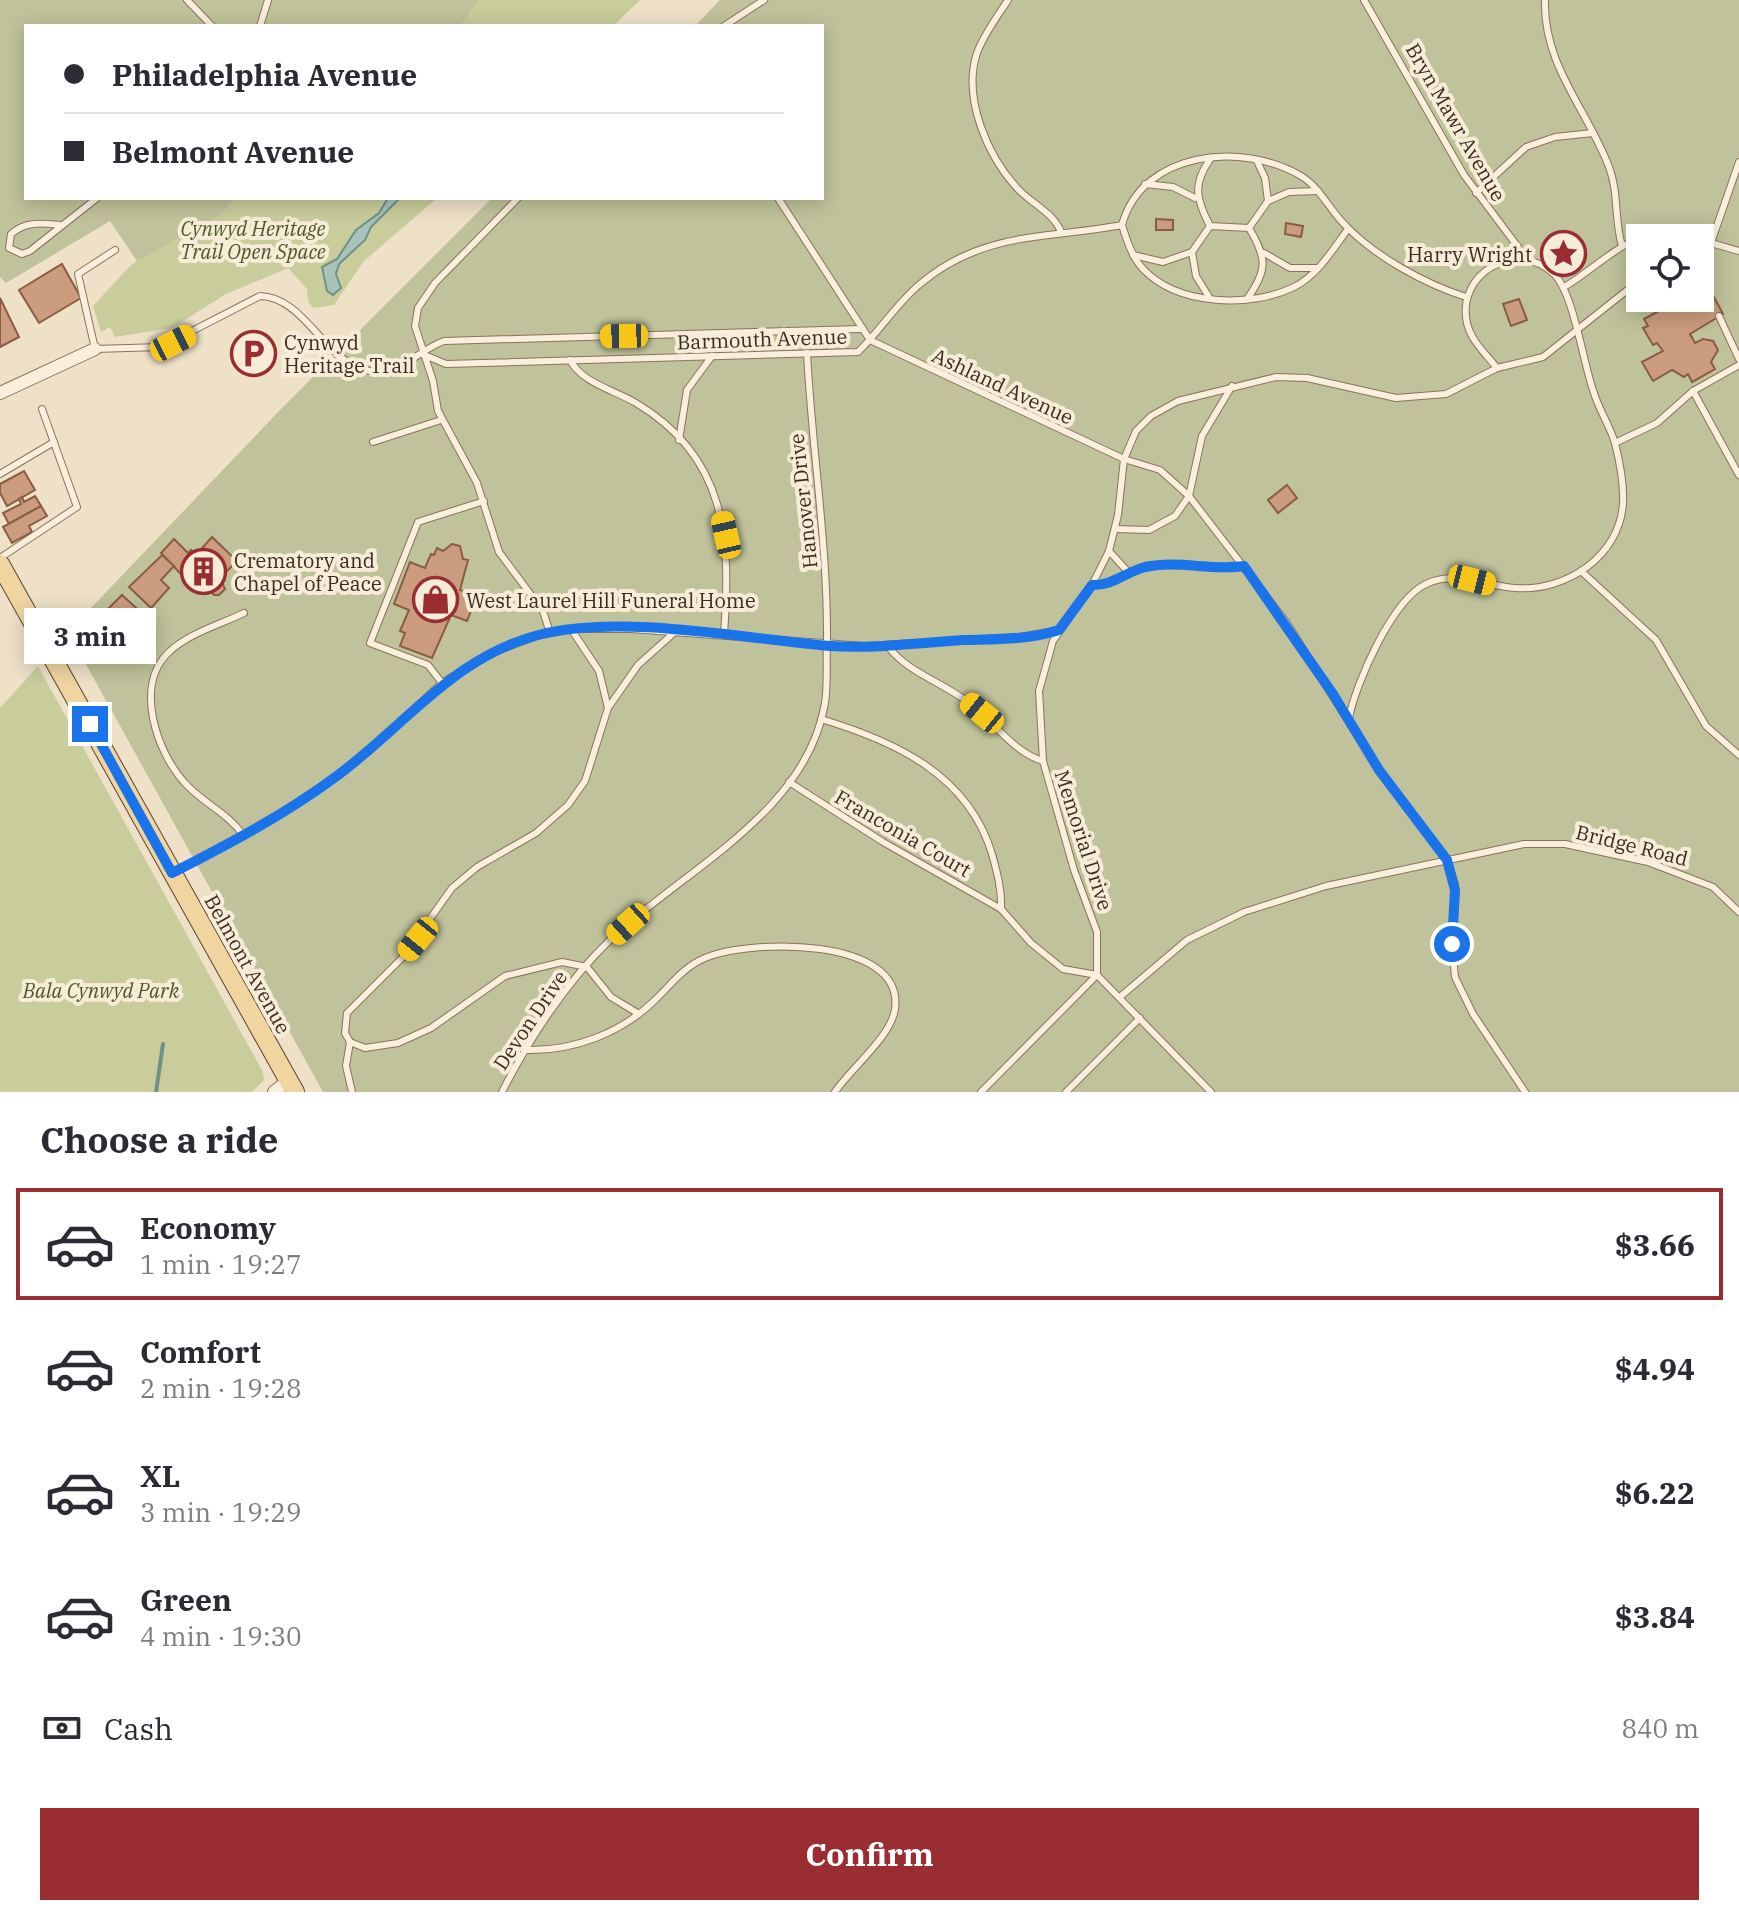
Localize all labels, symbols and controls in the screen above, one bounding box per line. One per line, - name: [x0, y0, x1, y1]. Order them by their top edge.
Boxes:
- street label: Bryn Mawr Avenue: [1400, 38, 1512, 206]
- text: Philadelphia Avenue: [112, 55, 417, 94]
- text: Belmont Avenue: [112, 132, 354, 171]
- park label: Cynwyd Heritage Trail Open Space: [180, 215, 326, 265]
- map controls: [1626, 224, 1714, 312]
- button: locate: [1626, 224, 1714, 312]
- place icon: Harry Wright: [1539, 230, 1587, 278]
- place label: Harry Wright: [1407, 241, 1532, 268]
- car: [146, 321, 200, 365]
- street label: Barmouth Avenue: [676, 323, 848, 355]
- car: [600, 324, 648, 348]
- place label: Cynwyd Heritage Trail: [284, 329, 414, 379]
- parking icon: Cynwyd Heritage Trail: [229, 330, 277, 378]
- street label: Ashland Avenue: [928, 341, 1078, 431]
- street label: Hanover Drive: [782, 432, 824, 570]
- car: [709, 509, 743, 561]
- place label: Crematory and Chapel of Peace: [234, 547, 382, 597]
- building icon: Crematory and Chapel of Peace: [179, 548, 227, 596]
- car: [1446, 563, 1498, 597]
- shop icon: West Laurel Hill Funeral Home: [411, 576, 459, 624]
- place label: West Laurel Hill Funeral Home: [466, 587, 756, 614]
- callout: 3 min: [24, 608, 156, 664]
- text: 3 min: [54, 619, 126, 653]
- car: [956, 689, 1008, 737]
- route end: [72, 706, 108, 742]
- street label: Memorial Drive: [1049, 767, 1119, 913]
- street label: Franconia Court: [830, 783, 976, 883]
- street label: Bridge Road: [1573, 818, 1691, 872]
- street label: Belmont Avenue: [199, 890, 297, 1038]
- car: [602, 899, 654, 949]
- car: [394, 913, 442, 965]
- route start: [1434, 926, 1470, 962]
- street label: Devon Drive: [487, 965, 573, 1075]
- park label: Bala Cynwyd Park: [22, 977, 180, 1004]
- text: Choose a ride: [40, 1116, 279, 1163]
- icon: car: [44, 1208, 116, 1280]
- text: Economy: [140, 1208, 276, 1247]
- text: $3.66: [1615, 1225, 1695, 1264]
- text: 1 min · 19:27: [140, 1247, 302, 1281]
- icon: car: [44, 1332, 116, 1404]
- text: Comfort: [140, 1332, 261, 1371]
- text: $4.94: [1615, 1349, 1695, 1388]
- text: 2 min · 19:28: [140, 1371, 302, 1405]
- icon: car: [44, 1456, 116, 1528]
- text: XL: [140, 1456, 180, 1495]
- text: $6.22: [1615, 1473, 1695, 1512]
- text: 3 min · 19:29: [140, 1495, 302, 1529]
- icon: car: [44, 1580, 116, 1652]
- text: Green: [140, 1580, 232, 1619]
- text: $3.84: [1615, 1597, 1695, 1636]
- text: 4 min · 19:30: [140, 1619, 302, 1653]
- icon: cash: [40, 1706, 84, 1750]
- text: Cash: [104, 1709, 173, 1748]
- text: 840 m: [1621, 1711, 1699, 1745]
- button: Confirm: [40, 1808, 1699, 1900]

